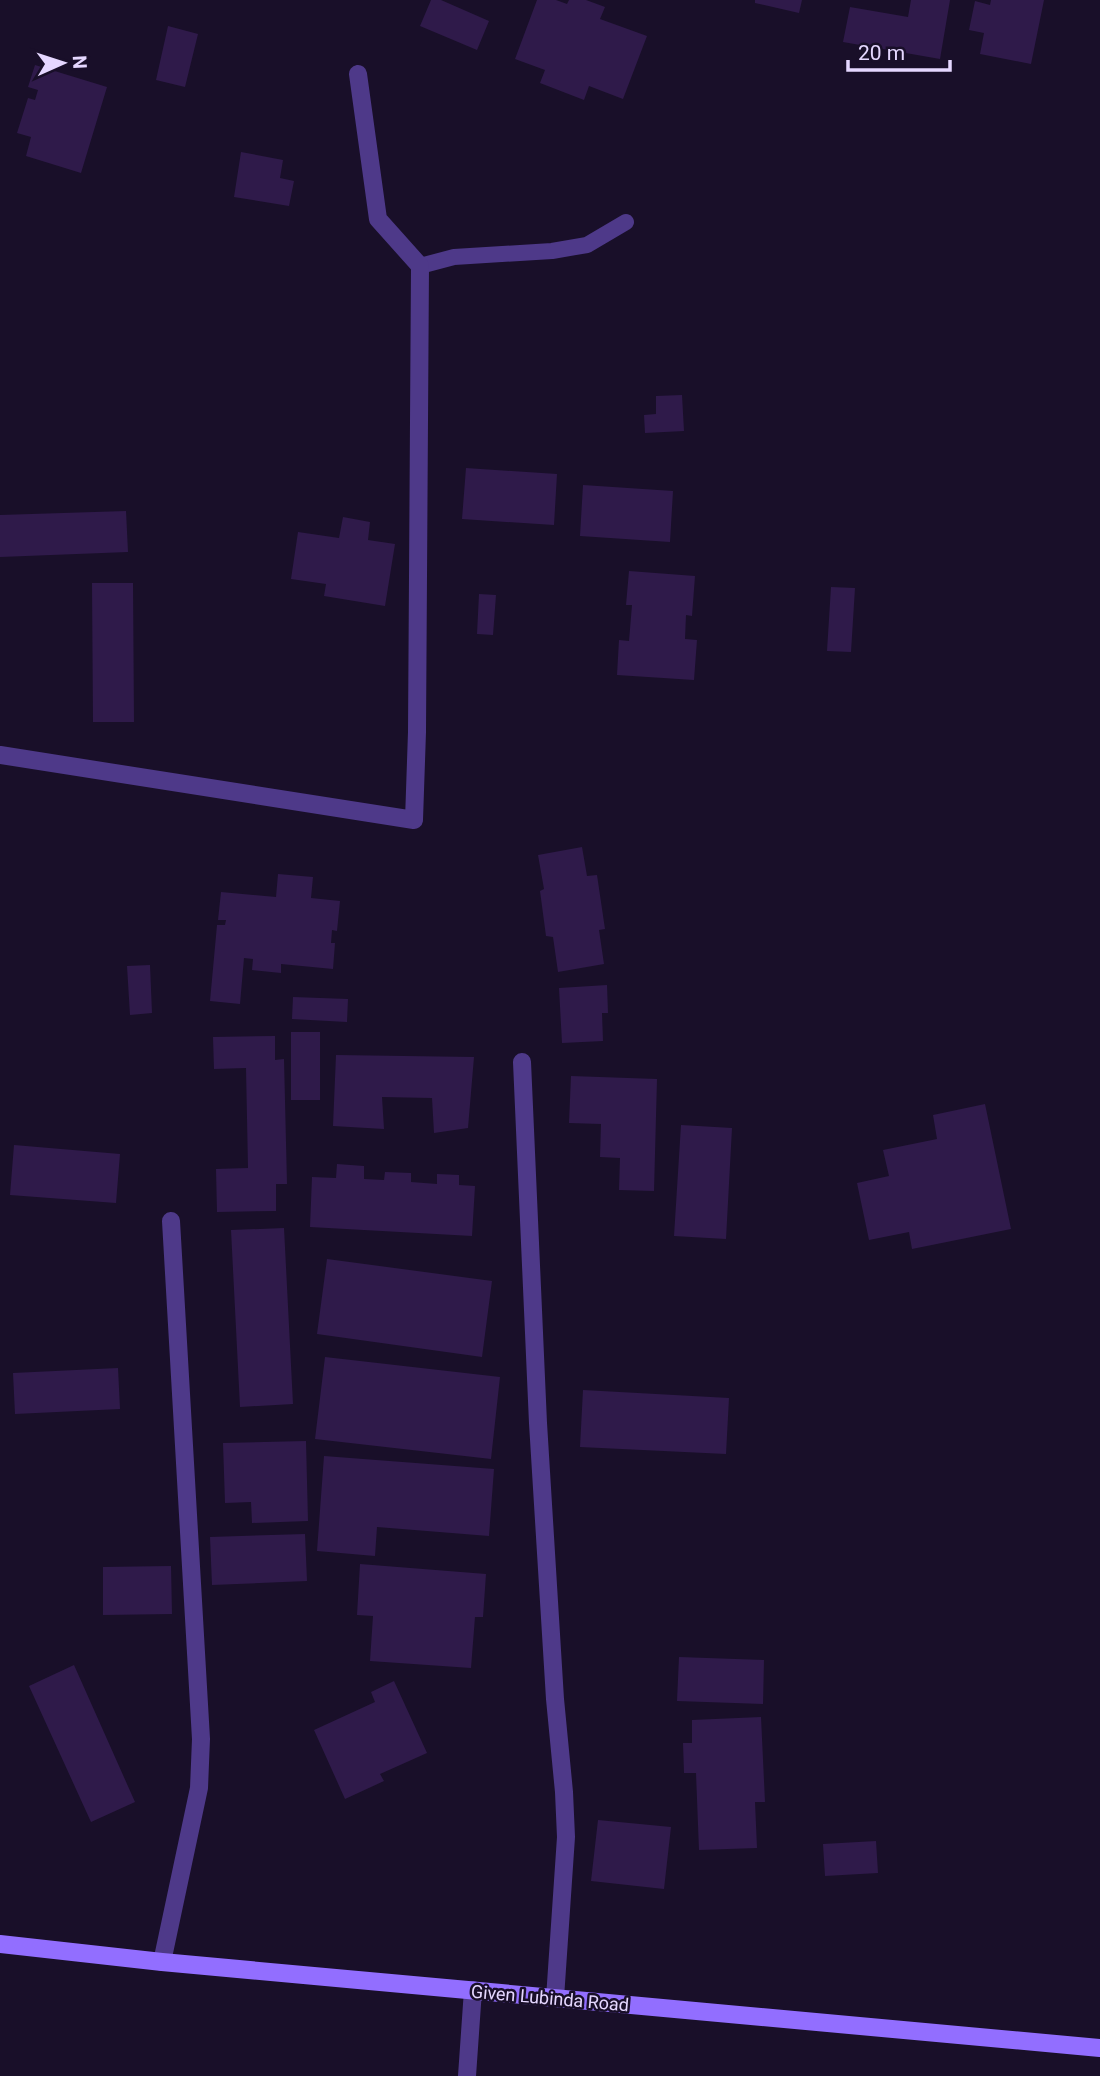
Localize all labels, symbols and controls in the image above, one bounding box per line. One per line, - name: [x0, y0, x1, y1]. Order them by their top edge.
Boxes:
- north arrow: [28, 28, 98, 98]
- scale bar: [848, 28, 950, 72]
- text: 20 m: [858, 41, 905, 65]
- text: N: [68, 55, 91, 69]
- street label: Given Lubinda Road: [470, 1981, 630, 2015]

